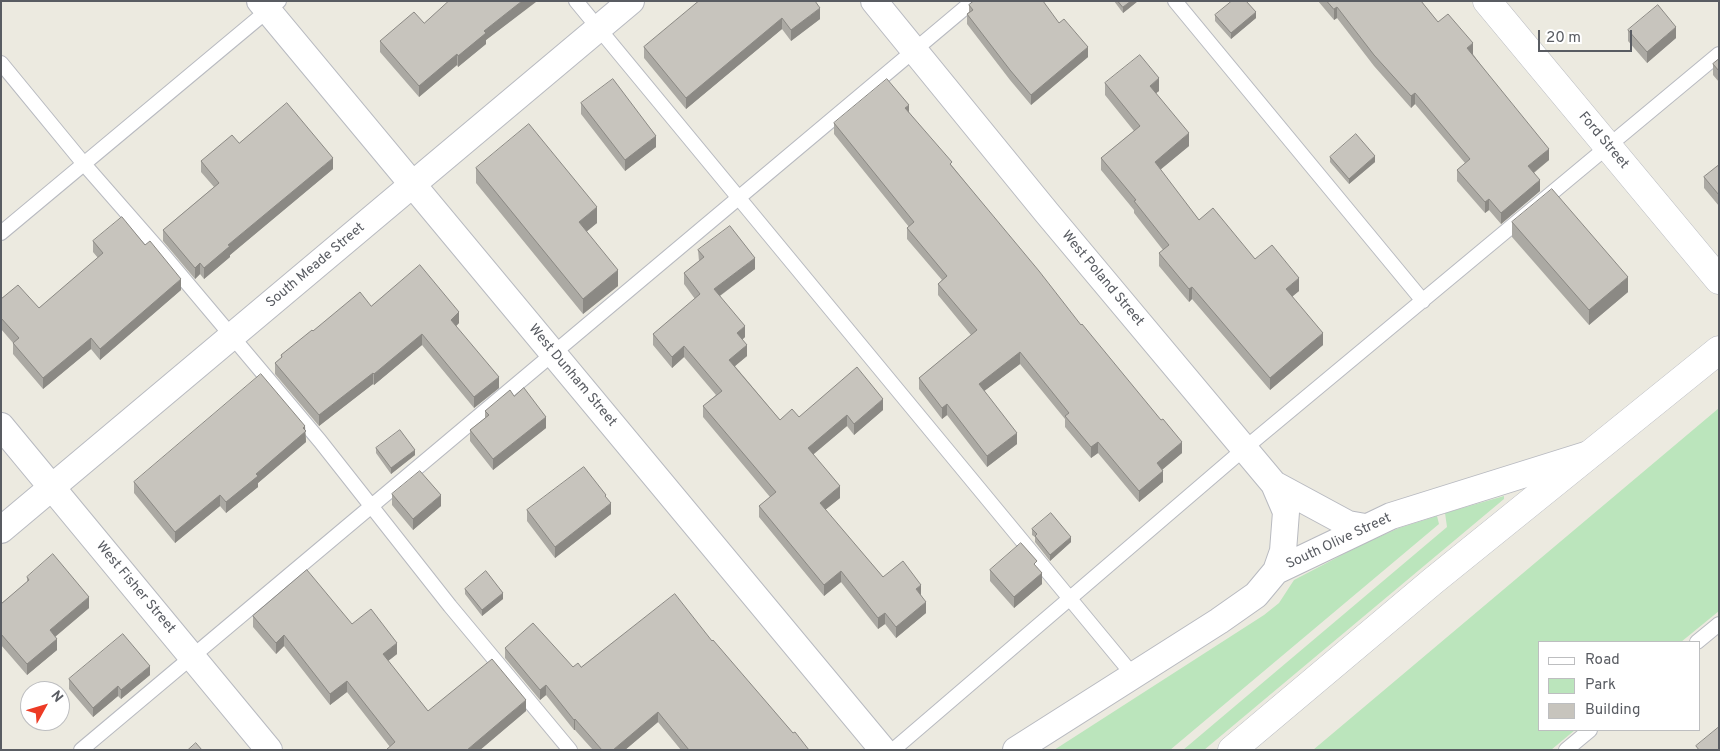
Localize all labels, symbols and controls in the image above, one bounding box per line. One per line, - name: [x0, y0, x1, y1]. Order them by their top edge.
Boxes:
- scale bar: [1540, 20, 1634, 52]
- text: 20 m: [1546, 29, 1581, 48]
- street label: Ford Street: [1574, 109, 1632, 173]
- street label: South Meade Street: [263, 220, 369, 312]
- street label: West Poland Street: [1057, 228, 1147, 330]
- street label: West Dunham Street: [524, 321, 620, 431]
- street label: South Olive Street: [1284, 510, 1394, 574]
- street label: West Fisher Street: [92, 539, 178, 637]
- legend: [1538, 641, 1700, 731]
- text: Road: [1585, 651, 1620, 670]
- text: Park: [1585, 676, 1616, 695]
- north arrow: [20, 681, 70, 731]
- text: N: [46, 688, 66, 706]
- text: Building: [1585, 701, 1640, 720]

